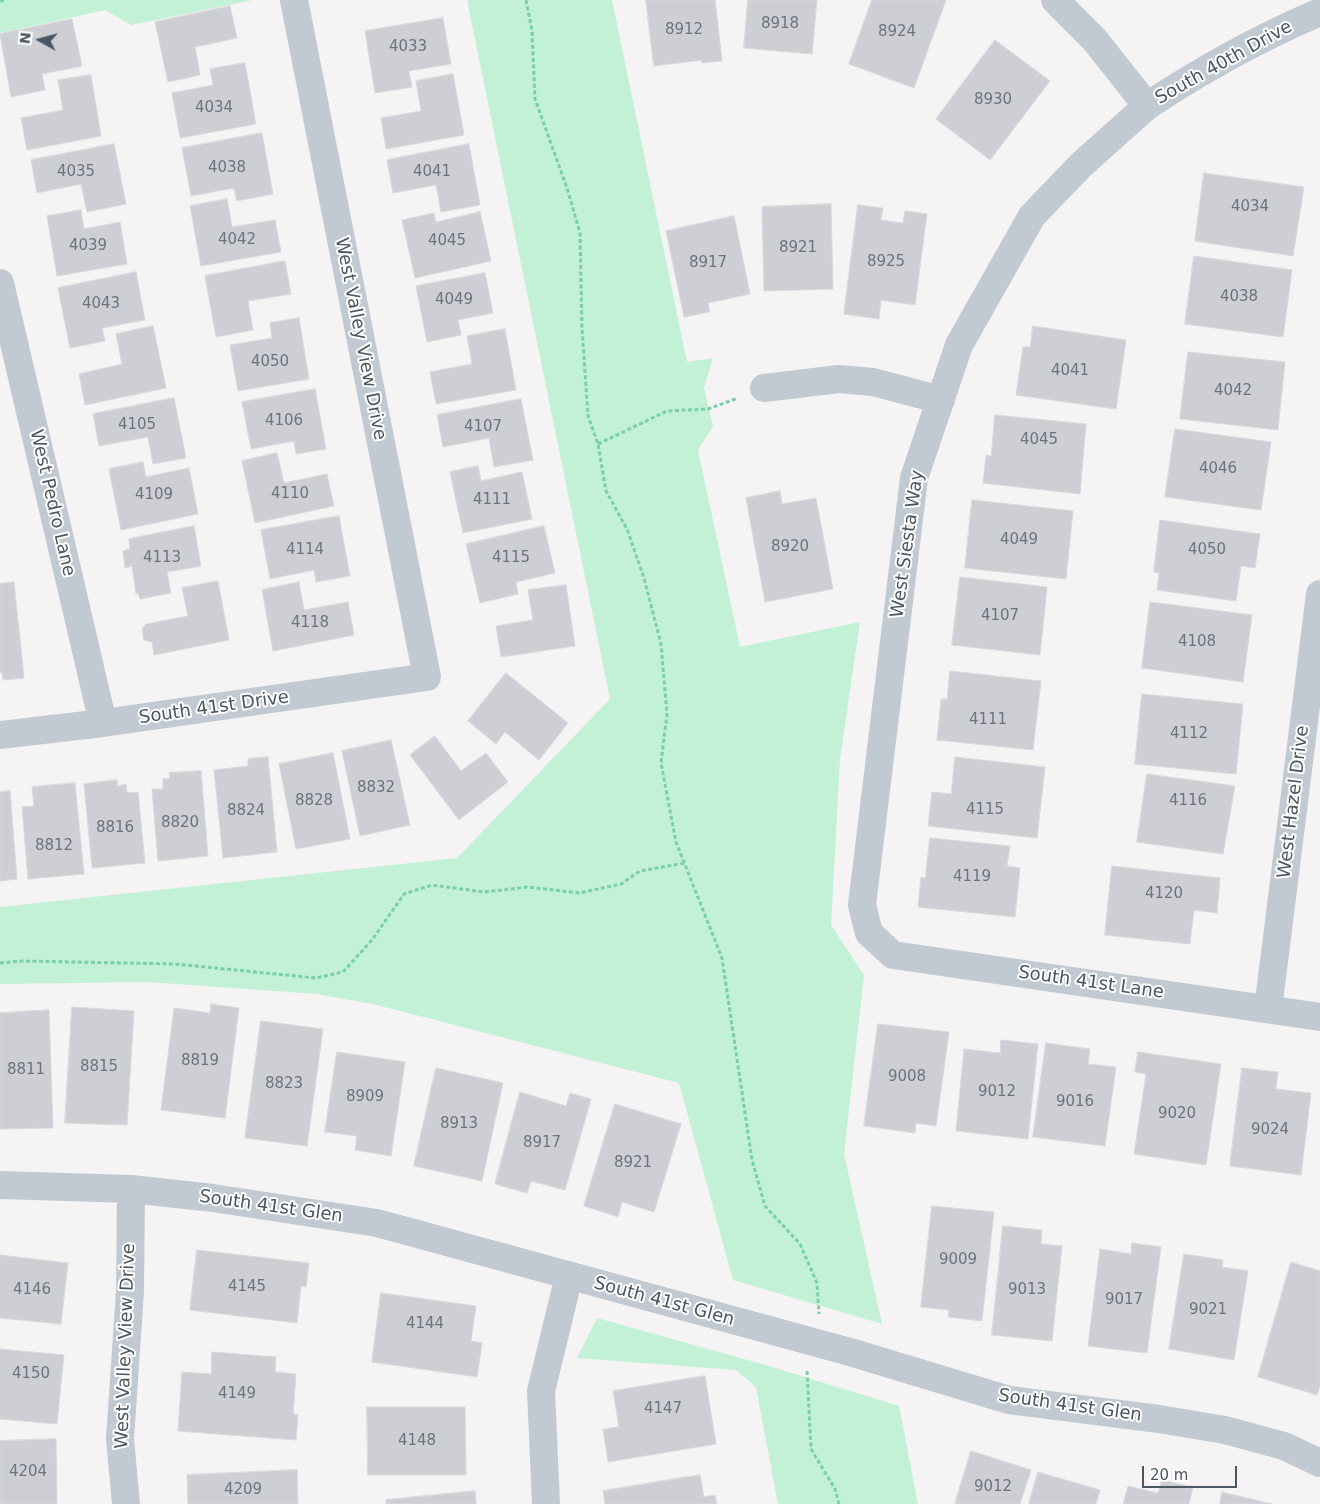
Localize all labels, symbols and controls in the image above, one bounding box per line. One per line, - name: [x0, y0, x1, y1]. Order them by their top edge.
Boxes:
- north arrow: [15, 15, 65, 65]
- house number: 8918: [761, 15, 799, 33]
- street label: South 40th Drive: [1152, 16, 1296, 110]
- house number: 8912: [665, 21, 703, 39]
- house number: 8924: [878, 23, 916, 41]
- text: N: [16, 31, 34, 45]
- house number: 4033: [389, 38, 427, 56]
- house number: 8930: [974, 91, 1012, 109]
- house number: 4034: [195, 99, 233, 117]
- house number: 4038: [208, 159, 246, 177]
- house number: 4035: [57, 163, 95, 181]
- house number: 4041: [413, 163, 451, 181]
- house number: 4034: [1231, 198, 1269, 216]
- house number: 4042: [218, 231, 256, 249]
- house number: 4045: [428, 232, 466, 250]
- street label: West Valley View Drive: [330, 236, 390, 442]
- house number: 4039: [69, 237, 107, 255]
- house number: 8921: [779, 239, 817, 257]
- house number: 8925: [867, 253, 905, 271]
- house number: 8917: [689, 254, 727, 272]
- house number: 4038: [1220, 288, 1258, 306]
- house number: 4049: [435, 291, 473, 309]
- house number: 4043: [82, 295, 120, 313]
- house number: 4050: [251, 353, 289, 371]
- house number: 4041: [1051, 362, 1089, 380]
- house number: 4042: [1214, 382, 1252, 400]
- house number: 4106: [265, 412, 303, 430]
- house number: 4105: [118, 416, 156, 434]
- house number: 4107: [464, 418, 502, 436]
- street label: West Pedro Lane: [25, 428, 79, 578]
- house number: 4045: [1020, 431, 1058, 449]
- house number: 4046: [1199, 460, 1237, 478]
- street label: West Siesta Way: [887, 469, 929, 619]
- house number: 4110: [271, 485, 309, 503]
- house number: 4109: [135, 486, 173, 504]
- house number: 4111: [473, 491, 511, 509]
- house number: 4049: [1000, 531, 1038, 549]
- house number: 8920: [771, 538, 809, 556]
- house number: 4114: [286, 541, 324, 559]
- house number: 4050: [1188, 541, 1226, 559]
- house number: 4113: [143, 549, 181, 567]
- house number: 4115: [492, 549, 530, 567]
- house number: 4107: [981, 607, 1019, 625]
- house number: 4118: [291, 614, 329, 632]
- house number: 4108: [1178, 633, 1216, 651]
- street label: South 41st Drive: [138, 687, 290, 729]
- house number: 4111: [969, 711, 1007, 729]
- street label: West Hazel Drive: [1274, 724, 1314, 880]
- house number: 4112: [1170, 725, 1208, 743]
- house number: 8832: [357, 779, 395, 797]
- house number: 8828: [295, 792, 333, 810]
- house number: 4116: [1169, 792, 1207, 810]
- house number: 4115: [966, 801, 1004, 819]
- house number: 8824: [227, 802, 265, 820]
- house number: 8820: [161, 814, 199, 832]
- house number: 8816: [96, 819, 134, 837]
- house number: 8812: [35, 837, 73, 855]
- house number: 4119: [953, 868, 991, 886]
- house number: 4120: [1145, 885, 1183, 903]
- street label: South 41st Lane: [1017, 962, 1165, 1004]
- house number: 8819: [181, 1052, 219, 1070]
- house number: 8815: [80, 1058, 118, 1076]
- house number: 8811: [7, 1061, 45, 1079]
- house number: 9008: [888, 1068, 926, 1086]
- house number: 8823: [265, 1075, 303, 1093]
- house number: 9012: [978, 1083, 1016, 1101]
- house number: 8909: [346, 1088, 384, 1106]
- house number: 9016: [1056, 1093, 1094, 1111]
- house number: 9020: [1158, 1105, 1196, 1123]
- house number: 8913: [440, 1115, 478, 1133]
- house number: 9024: [1251, 1121, 1289, 1139]
- house number: 8917: [523, 1134, 561, 1152]
- house number: 8921: [614, 1154, 652, 1172]
- street label: South 41st Glen: [198, 1186, 344, 1228]
- street label: West Valley View Drive: [112, 1243, 140, 1449]
- house number: 9009: [939, 1251, 977, 1269]
- street label: South 41st Glen: [591, 1273, 737, 1331]
- house number: 4145: [228, 1278, 266, 1296]
- house number: 4146: [13, 1281, 51, 1299]
- house number: 9013: [1008, 1281, 1046, 1299]
- house number: 9017: [1105, 1291, 1143, 1309]
- house number: 9021: [1189, 1301, 1227, 1319]
- house number: 4144: [406, 1315, 444, 1333]
- house number: 4150: [12, 1365, 50, 1383]
- house number: 4149: [218, 1385, 256, 1403]
- street label: South 41st Glen: [997, 1385, 1143, 1427]
- house number: 4147: [644, 1400, 682, 1418]
- house number: 4148: [398, 1432, 436, 1450]
- scale bar: [1145, 1456, 1240, 1488]
- house number: 4204: [9, 1463, 47, 1481]
- text: 20 m: [1150, 1466, 1188, 1484]
- house number: 9012: [974, 1478, 1012, 1496]
- house number: 4209: [224, 1481, 262, 1499]

